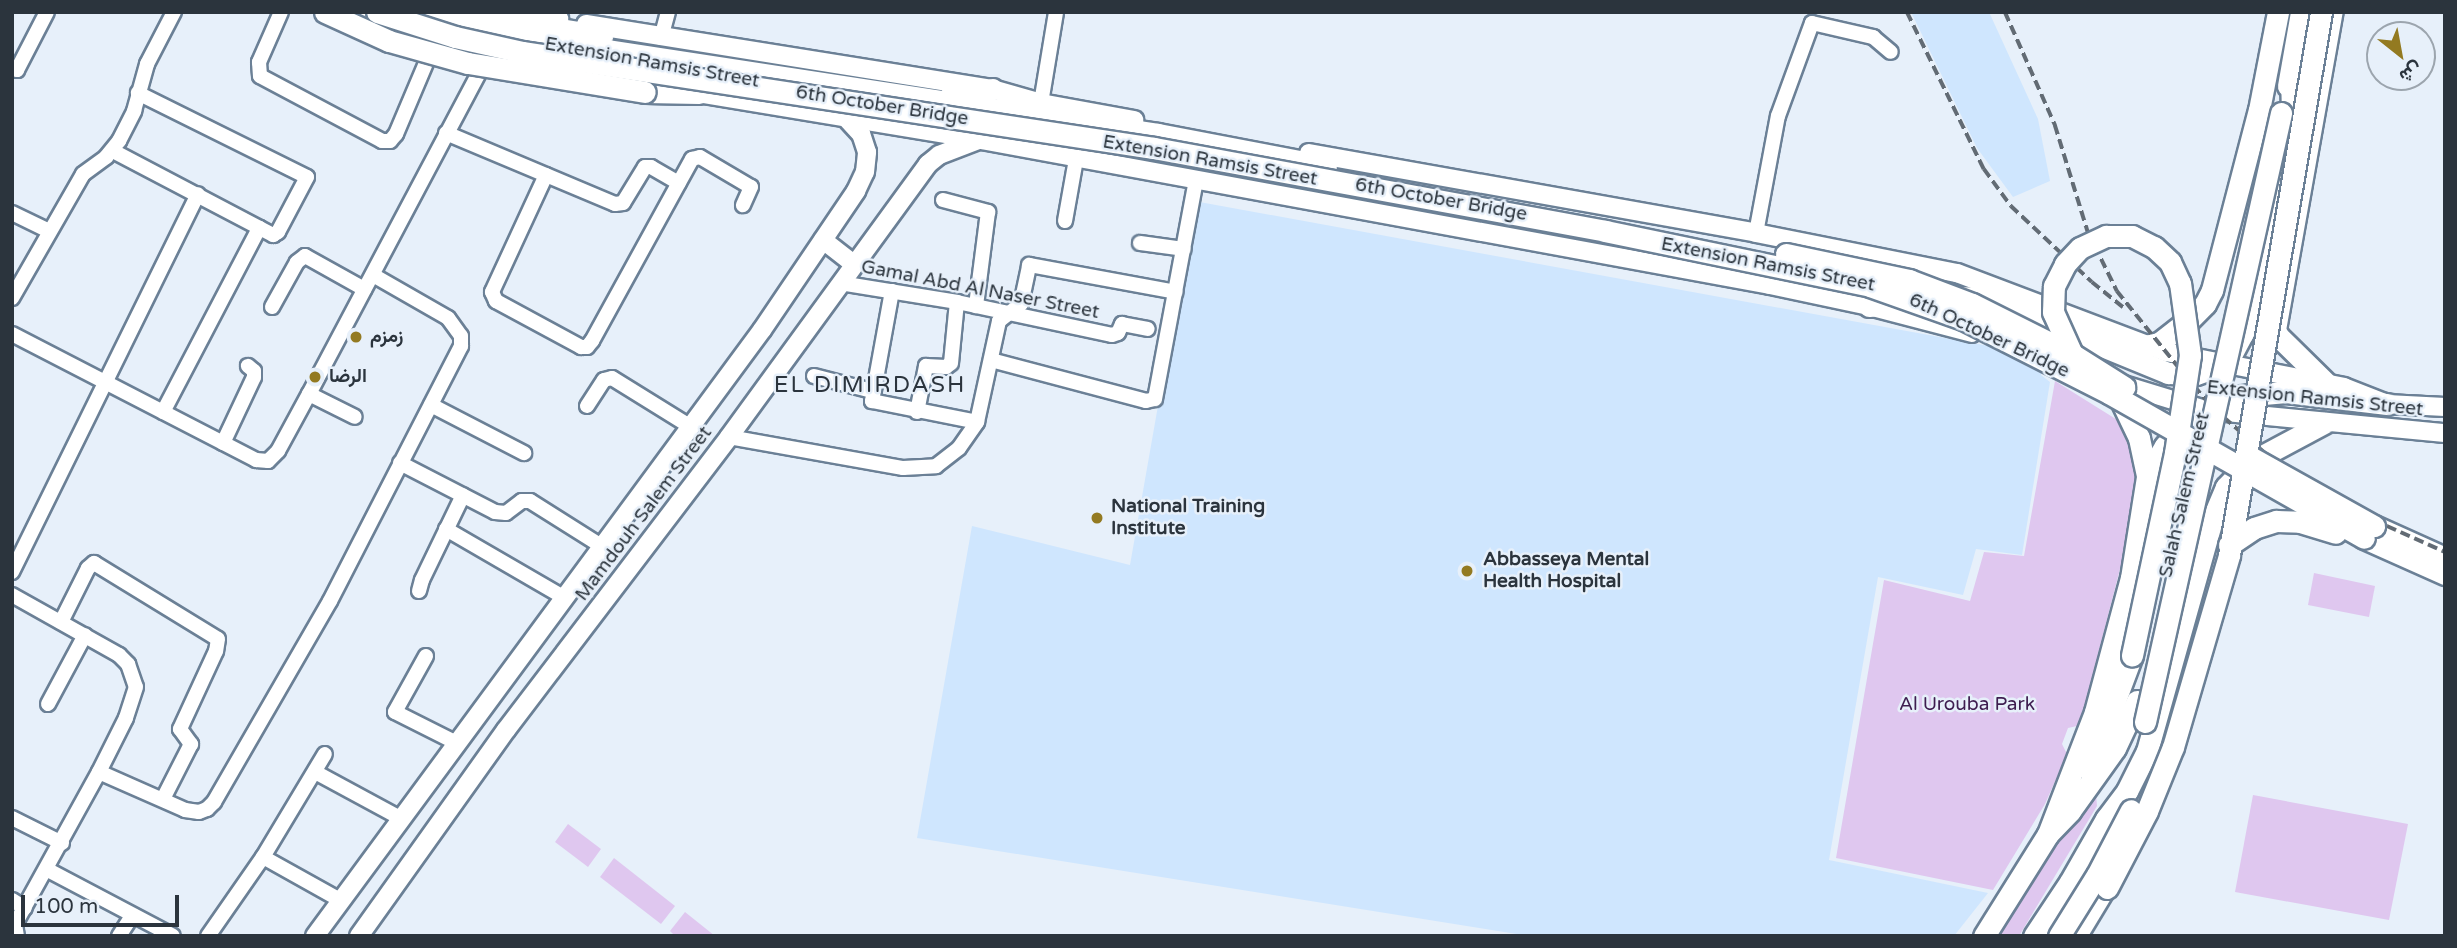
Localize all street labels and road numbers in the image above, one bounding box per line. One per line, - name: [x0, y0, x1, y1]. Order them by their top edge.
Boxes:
- street label: Extension Ramsis Street: [543, 33, 761, 93]
- street label: 6th October Bridge: [794, 81, 970, 131]
- street label: Extension Ramsis Street: [1101, 131, 1319, 191]
- street label: 6th October Bridge: [1353, 174, 1529, 226]
- street label: Extension Ramsis Street: [1659, 233, 1877, 297]
- street label: Gamal Abd Al Naser Street: [859, 256, 1101, 324]
- street label: 6th October Bridge: [1905, 289, 2073, 383]
- street label: Extension Ramsis Street: [2206, 376, 2424, 422]
- street label: Salah Salem Street: [2155, 410, 2215, 580]
- street label: Mamdouh Salem Street: [571, 422, 717, 606]

